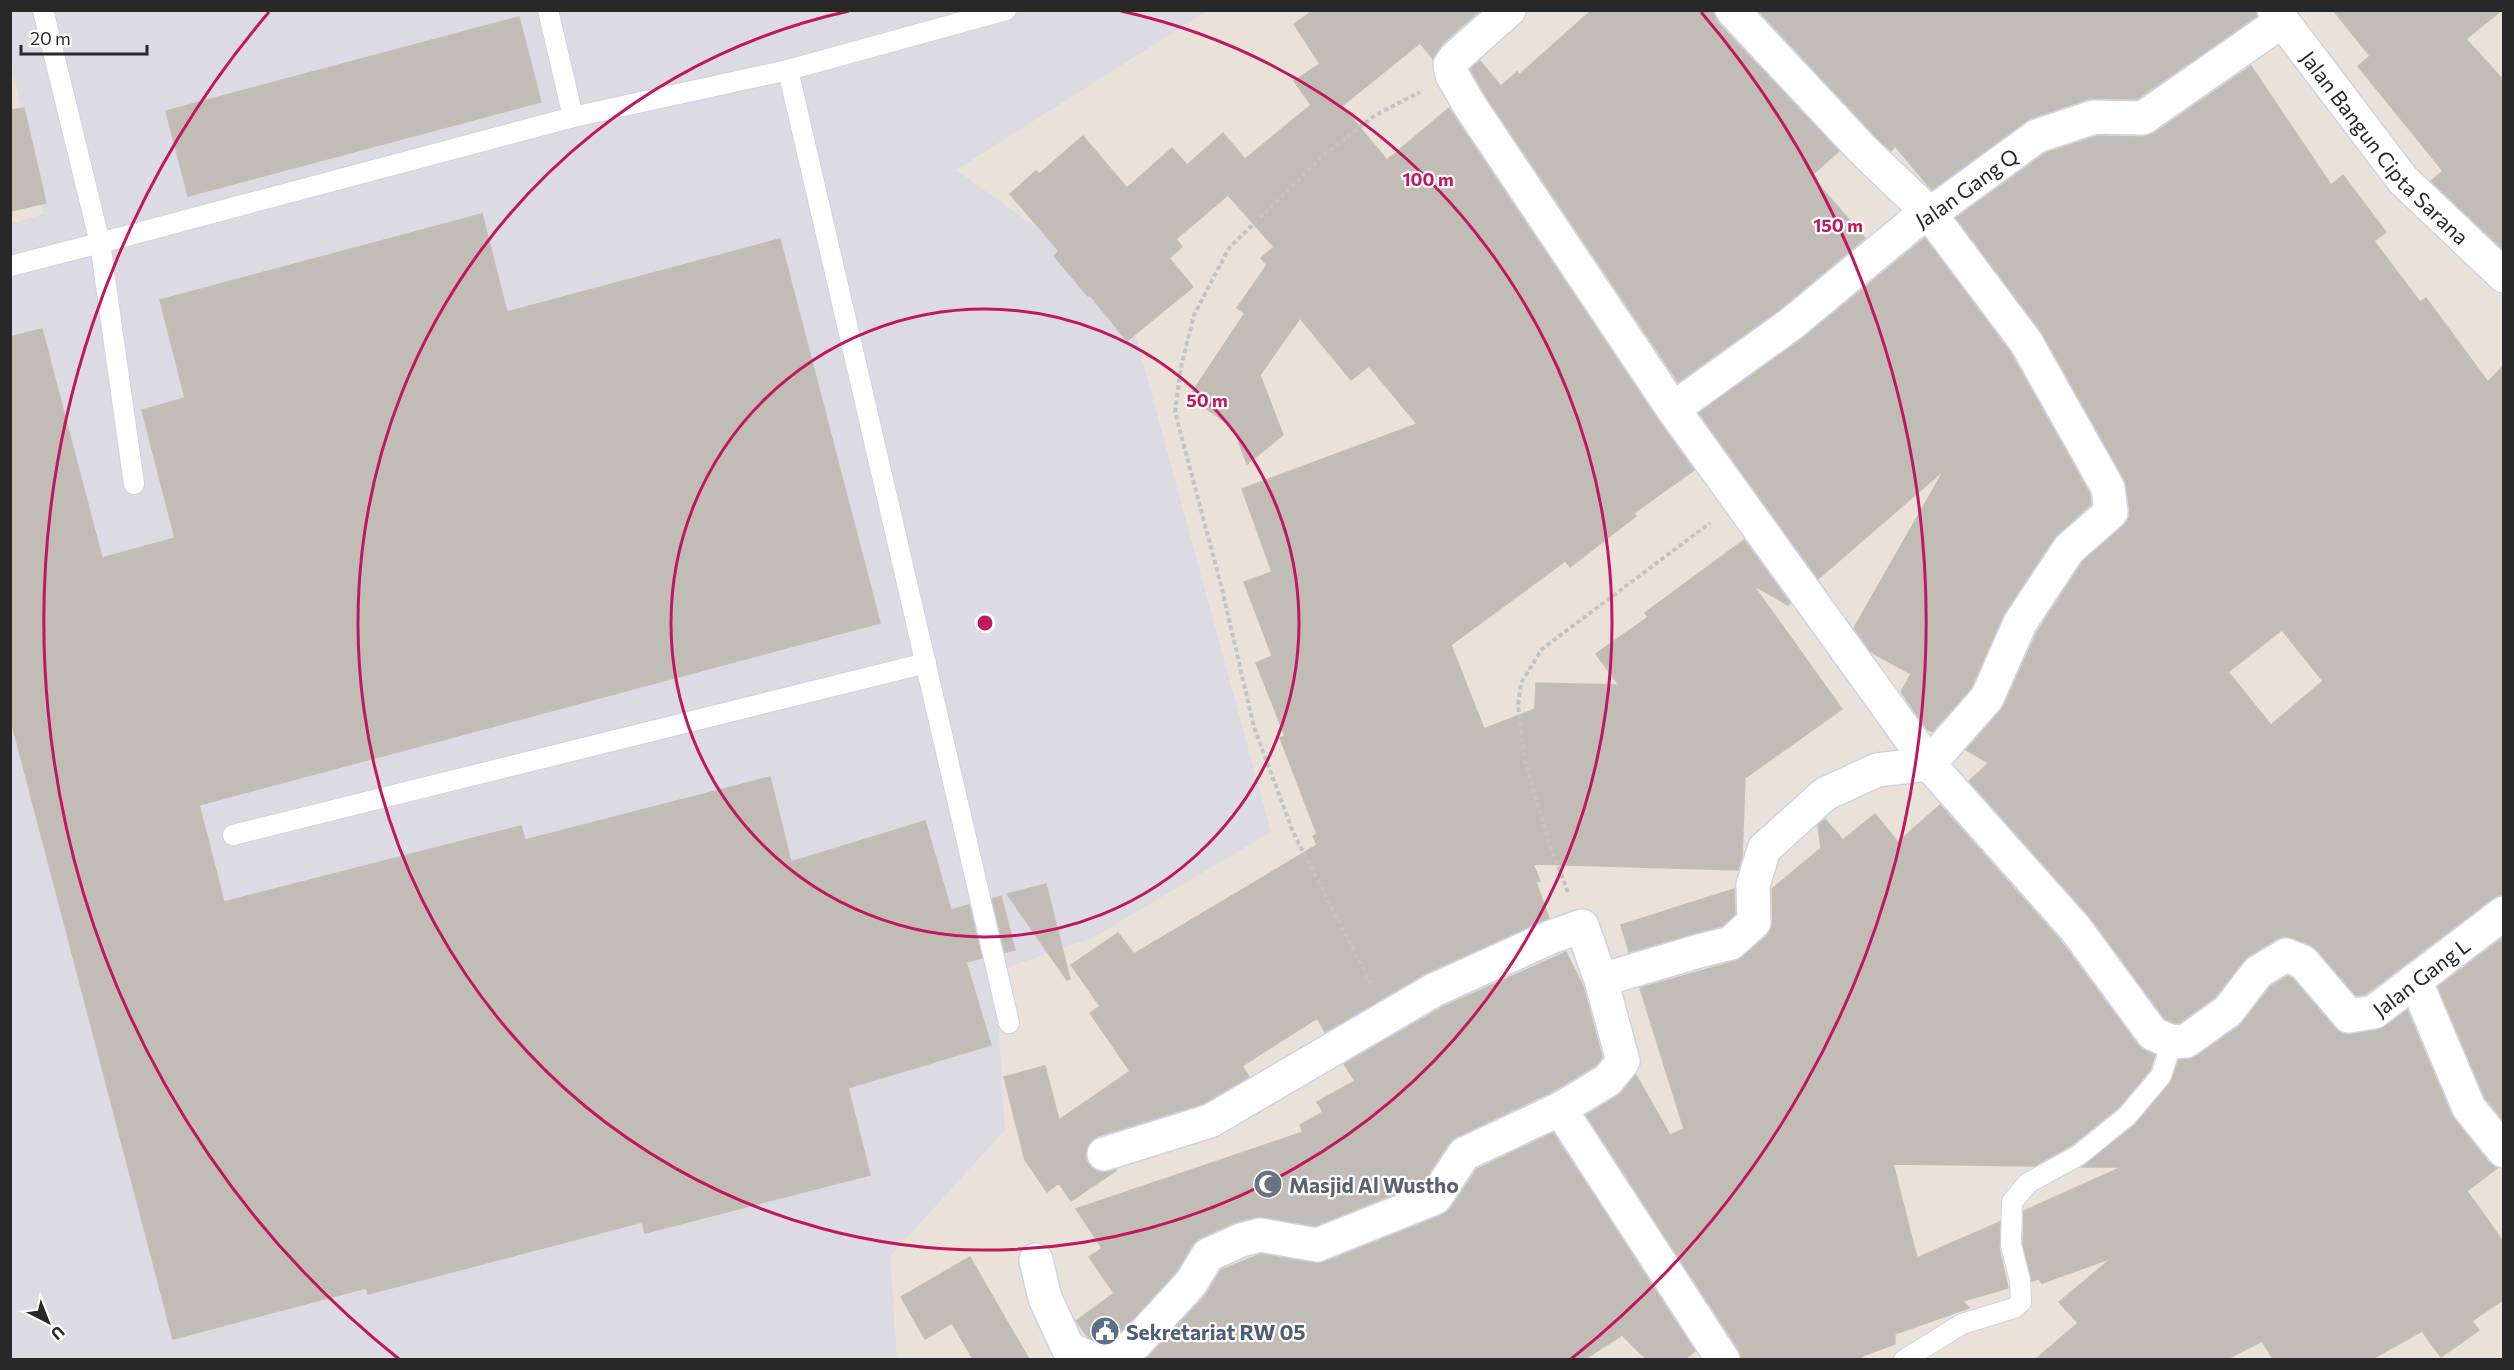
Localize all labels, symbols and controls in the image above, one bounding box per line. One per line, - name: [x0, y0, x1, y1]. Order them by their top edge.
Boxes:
- scale bar: [21, 18, 147, 56]
- text: 20 m: [30, 27, 71, 49]
- street label: Jalan Bangun Cipta Sarana: [2297, 45, 2475, 249]
- street label: Jalan Gang Q: [1911, 142, 2022, 232]
- text: 100 m: [1402, 168, 1454, 190]
- text: 150 m: [1813, 214, 1863, 236]
- text: 50 m: [1186, 389, 1228, 411]
- centre of rings: [975, 613, 995, 633]
- street label: Jalan Gang L: [2367, 932, 2474, 1021]
- mosque icon: Masjid Al Wustho: [1252, 1168, 1284, 1200]
- place label: Masjid Al Wustho: [1289, 1172, 1459, 1197]
- north arrow: [18, 1292, 78, 1352]
- public building icon: Sekretariat RW 05: [1089, 1315, 1121, 1347]
- place label: Sekretariat RW 05: [1126, 1319, 1306, 1344]
- text: U: [48, 1323, 69, 1344]

